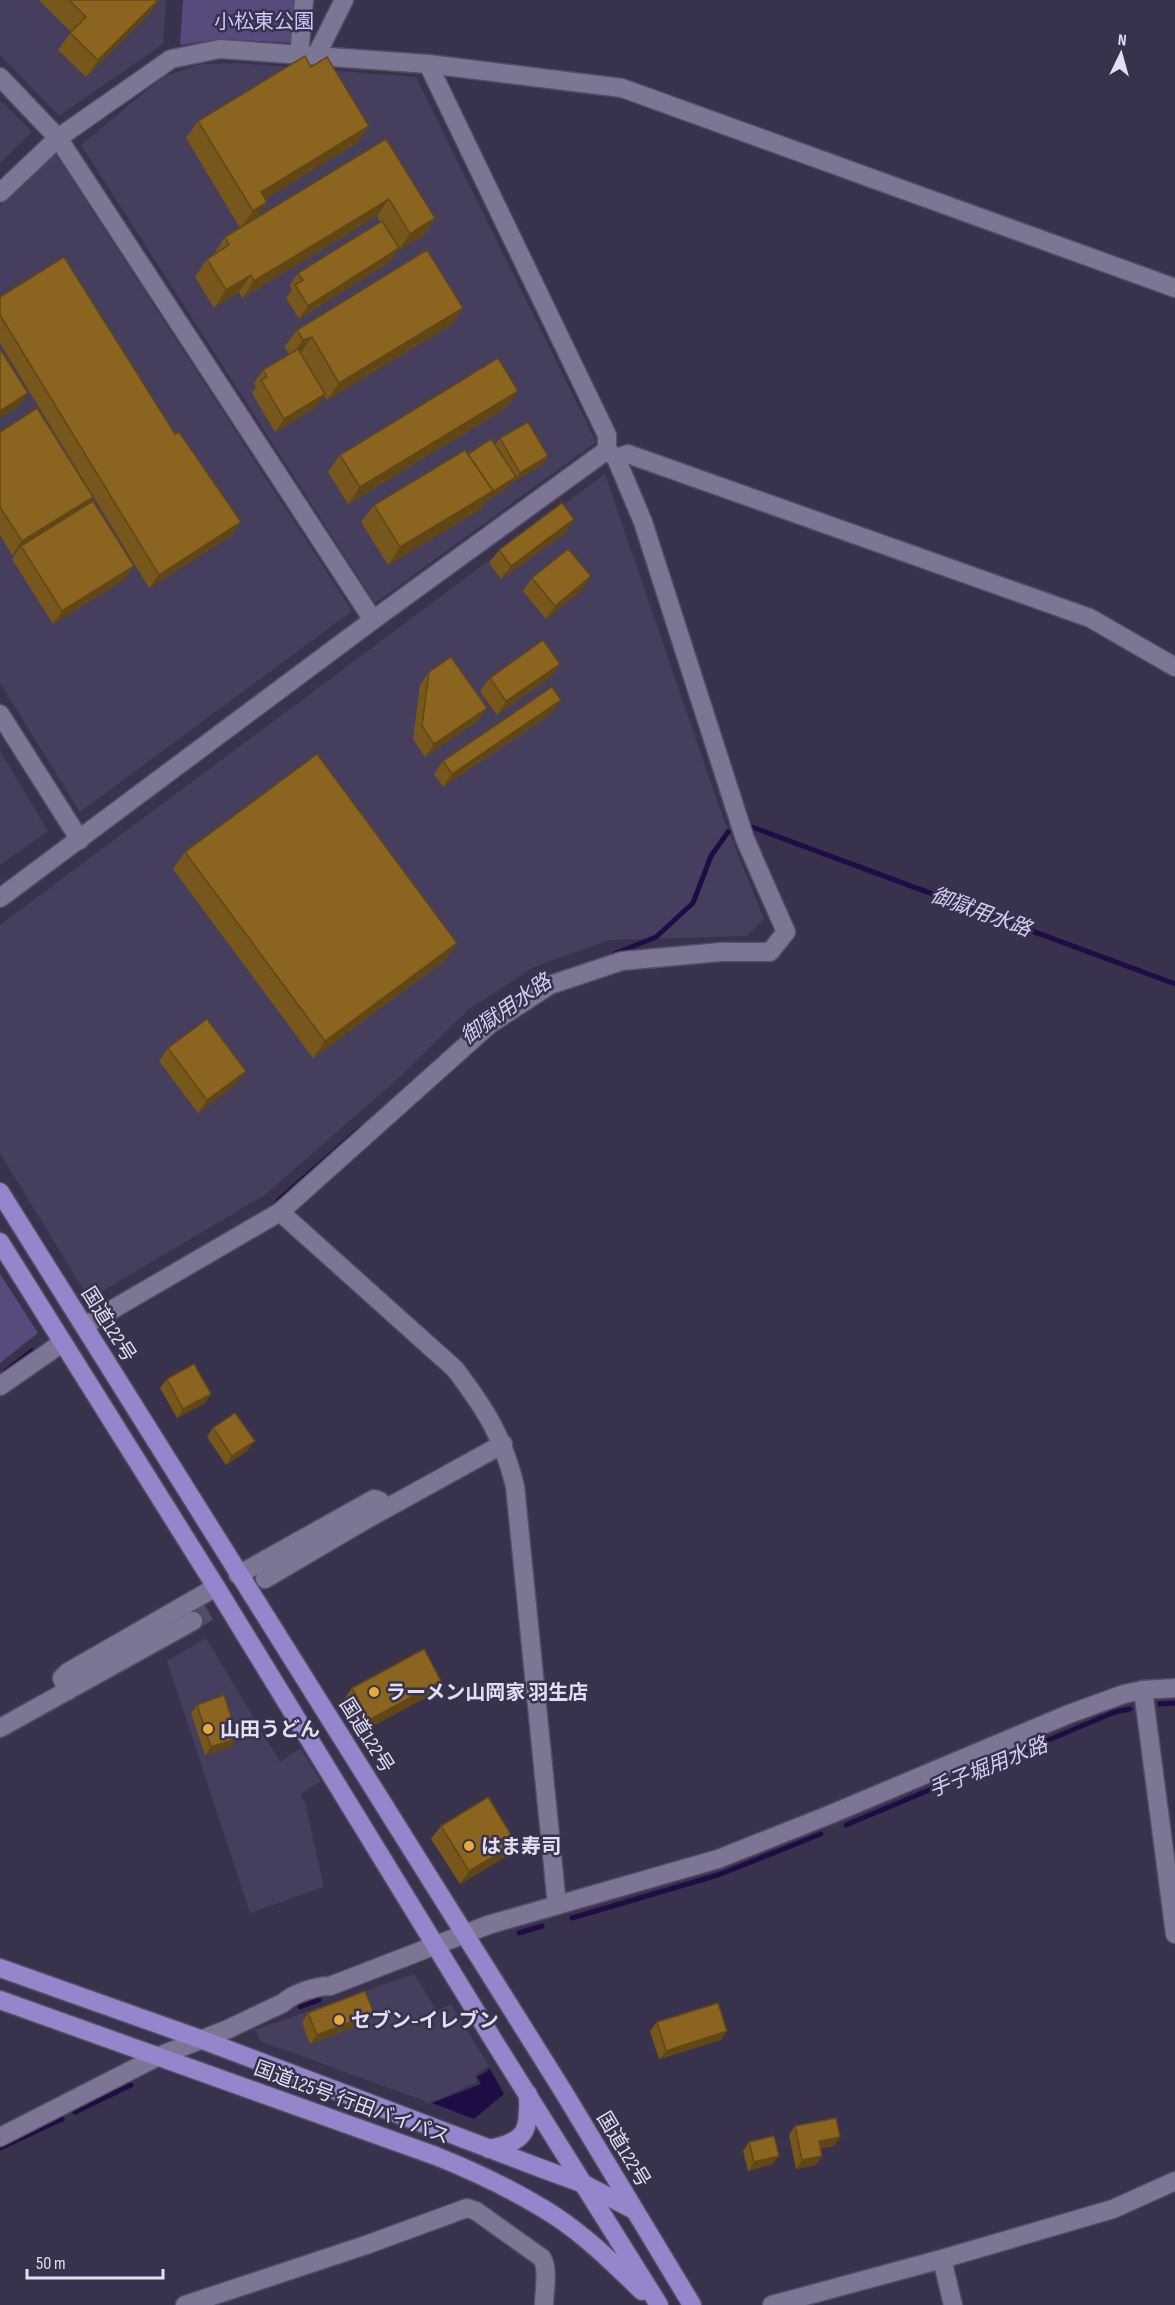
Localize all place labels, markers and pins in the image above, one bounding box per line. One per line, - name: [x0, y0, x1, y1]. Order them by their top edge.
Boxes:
- place label: ラーメン山岡家 羽生店: [386, 1681, 588, 1705]
- marker: ラーメン山岡家 羽生店: [367, 1685, 381, 1699]
- place label: 山田うどん: [220, 1718, 320, 1742]
- marker: 山田うどん: [201, 1722, 215, 1736]
- place label: はま寿司: [481, 1835, 561, 1859]
- marker: はま寿司: [462, 1839, 476, 1853]
- place label: セブン-イレブン: [351, 2009, 499, 2033]
- marker: セブン-イレブン: [332, 2013, 346, 2027]

